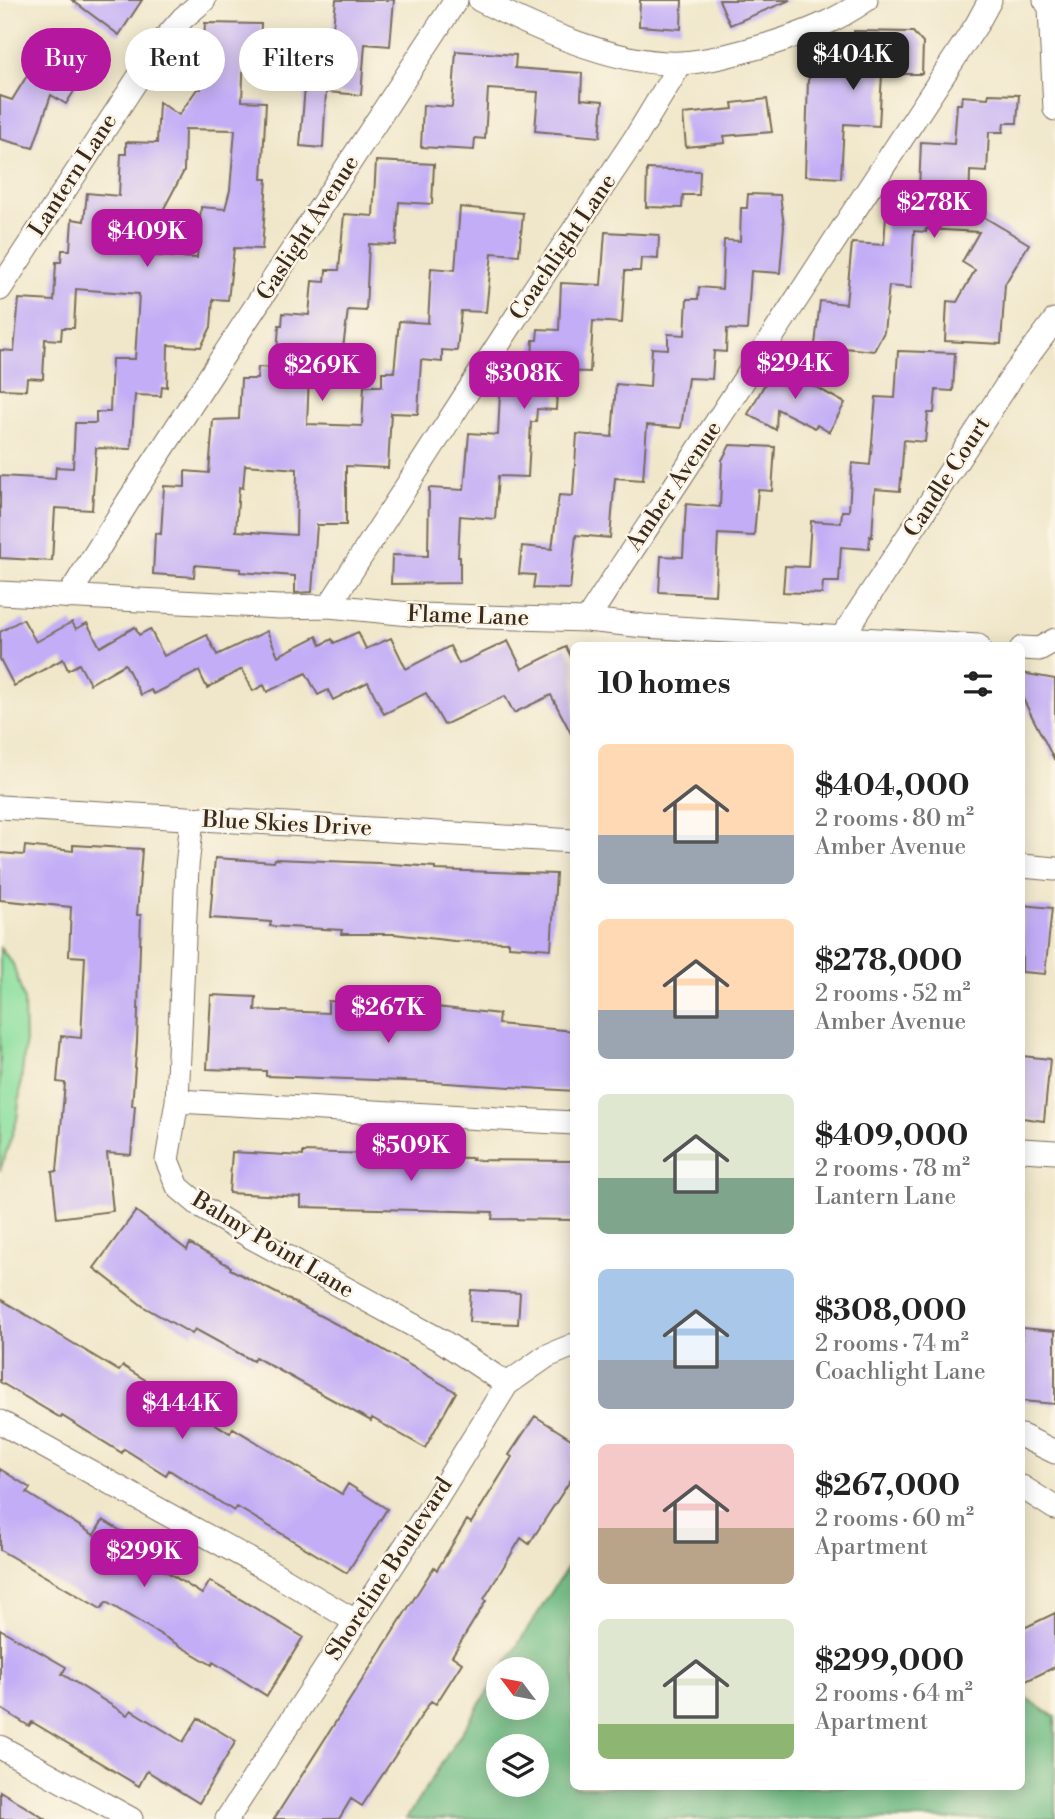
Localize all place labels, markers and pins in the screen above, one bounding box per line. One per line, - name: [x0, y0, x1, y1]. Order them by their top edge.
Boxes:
- pin: $404K: [804, 32, 902, 92]
- pin: $278K: [885, 180, 983, 240]
- pin: $409K: [98, 210, 196, 269]
- pin: $294K: [746, 342, 844, 401]
- pin: $269K: [273, 344, 371, 403]
- pin: $308K: [475, 352, 573, 411]
- pin: $267K: [339, 986, 437, 1045]
- pin: $509K: [362, 1124, 460, 1183]
- pin: $444K: [133, 1382, 231, 1441]
- pin: $299K: [95, 1530, 193, 1589]

